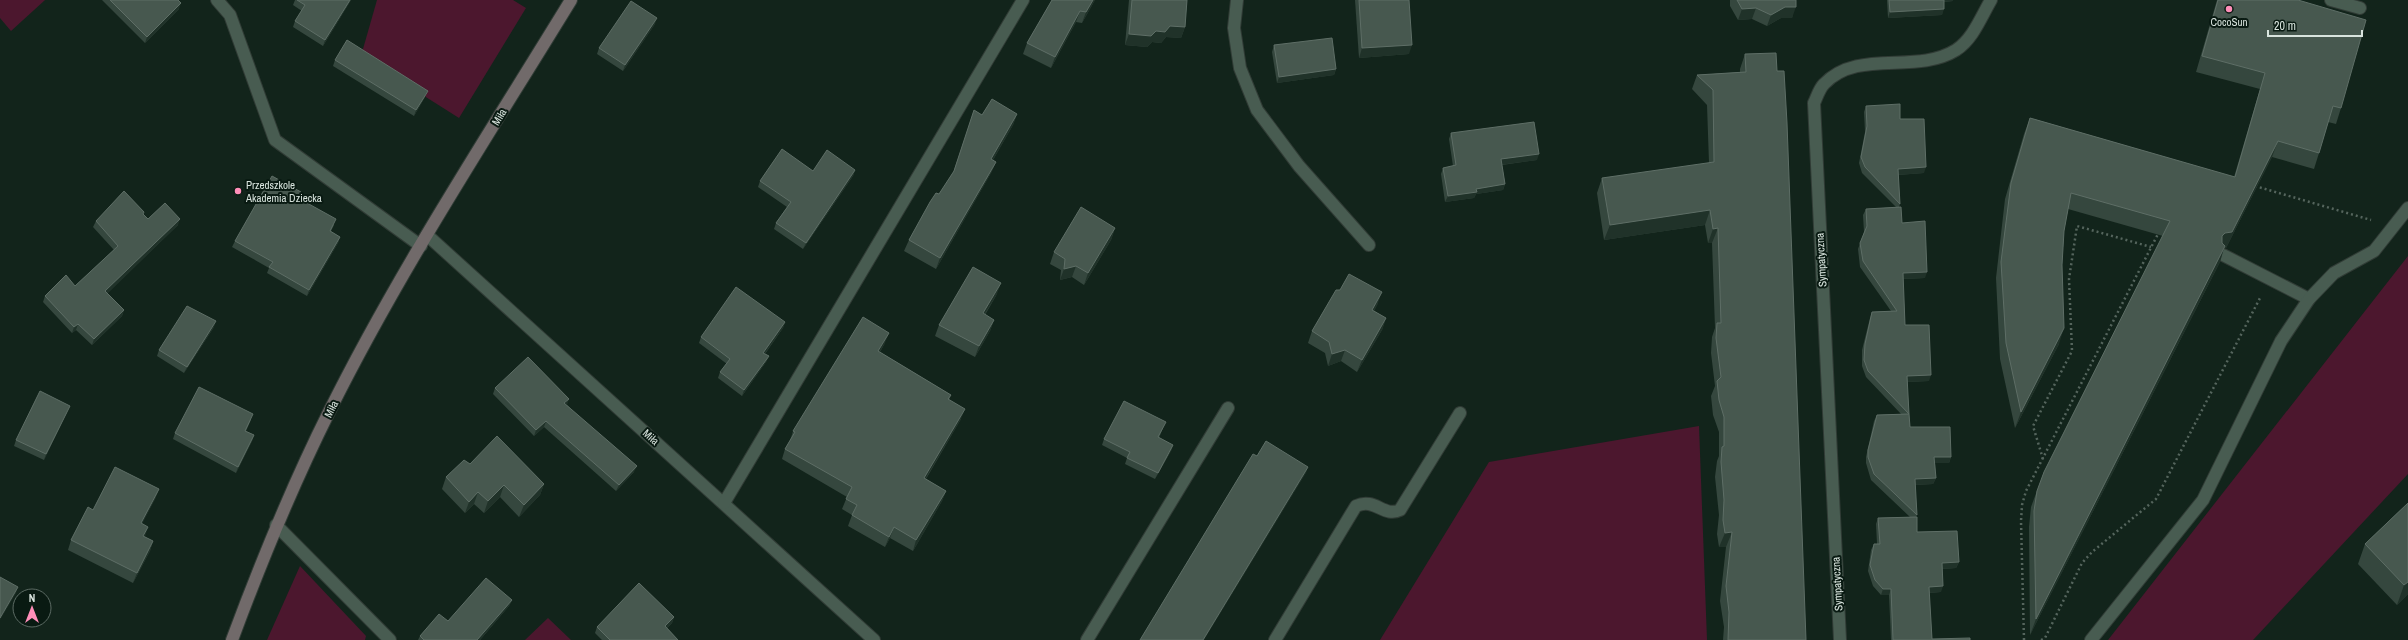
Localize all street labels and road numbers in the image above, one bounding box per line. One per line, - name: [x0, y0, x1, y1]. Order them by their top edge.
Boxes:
- street label: Miła: [489, 106, 509, 128]
- street label: Sympatyczna: [1813, 233, 1829, 287]
- street label: Miła: [321, 398, 341, 420]
- street label: Miła: [640, 426, 662, 448]
- street label: Sympatyczna: [1829, 557, 1845, 611]

